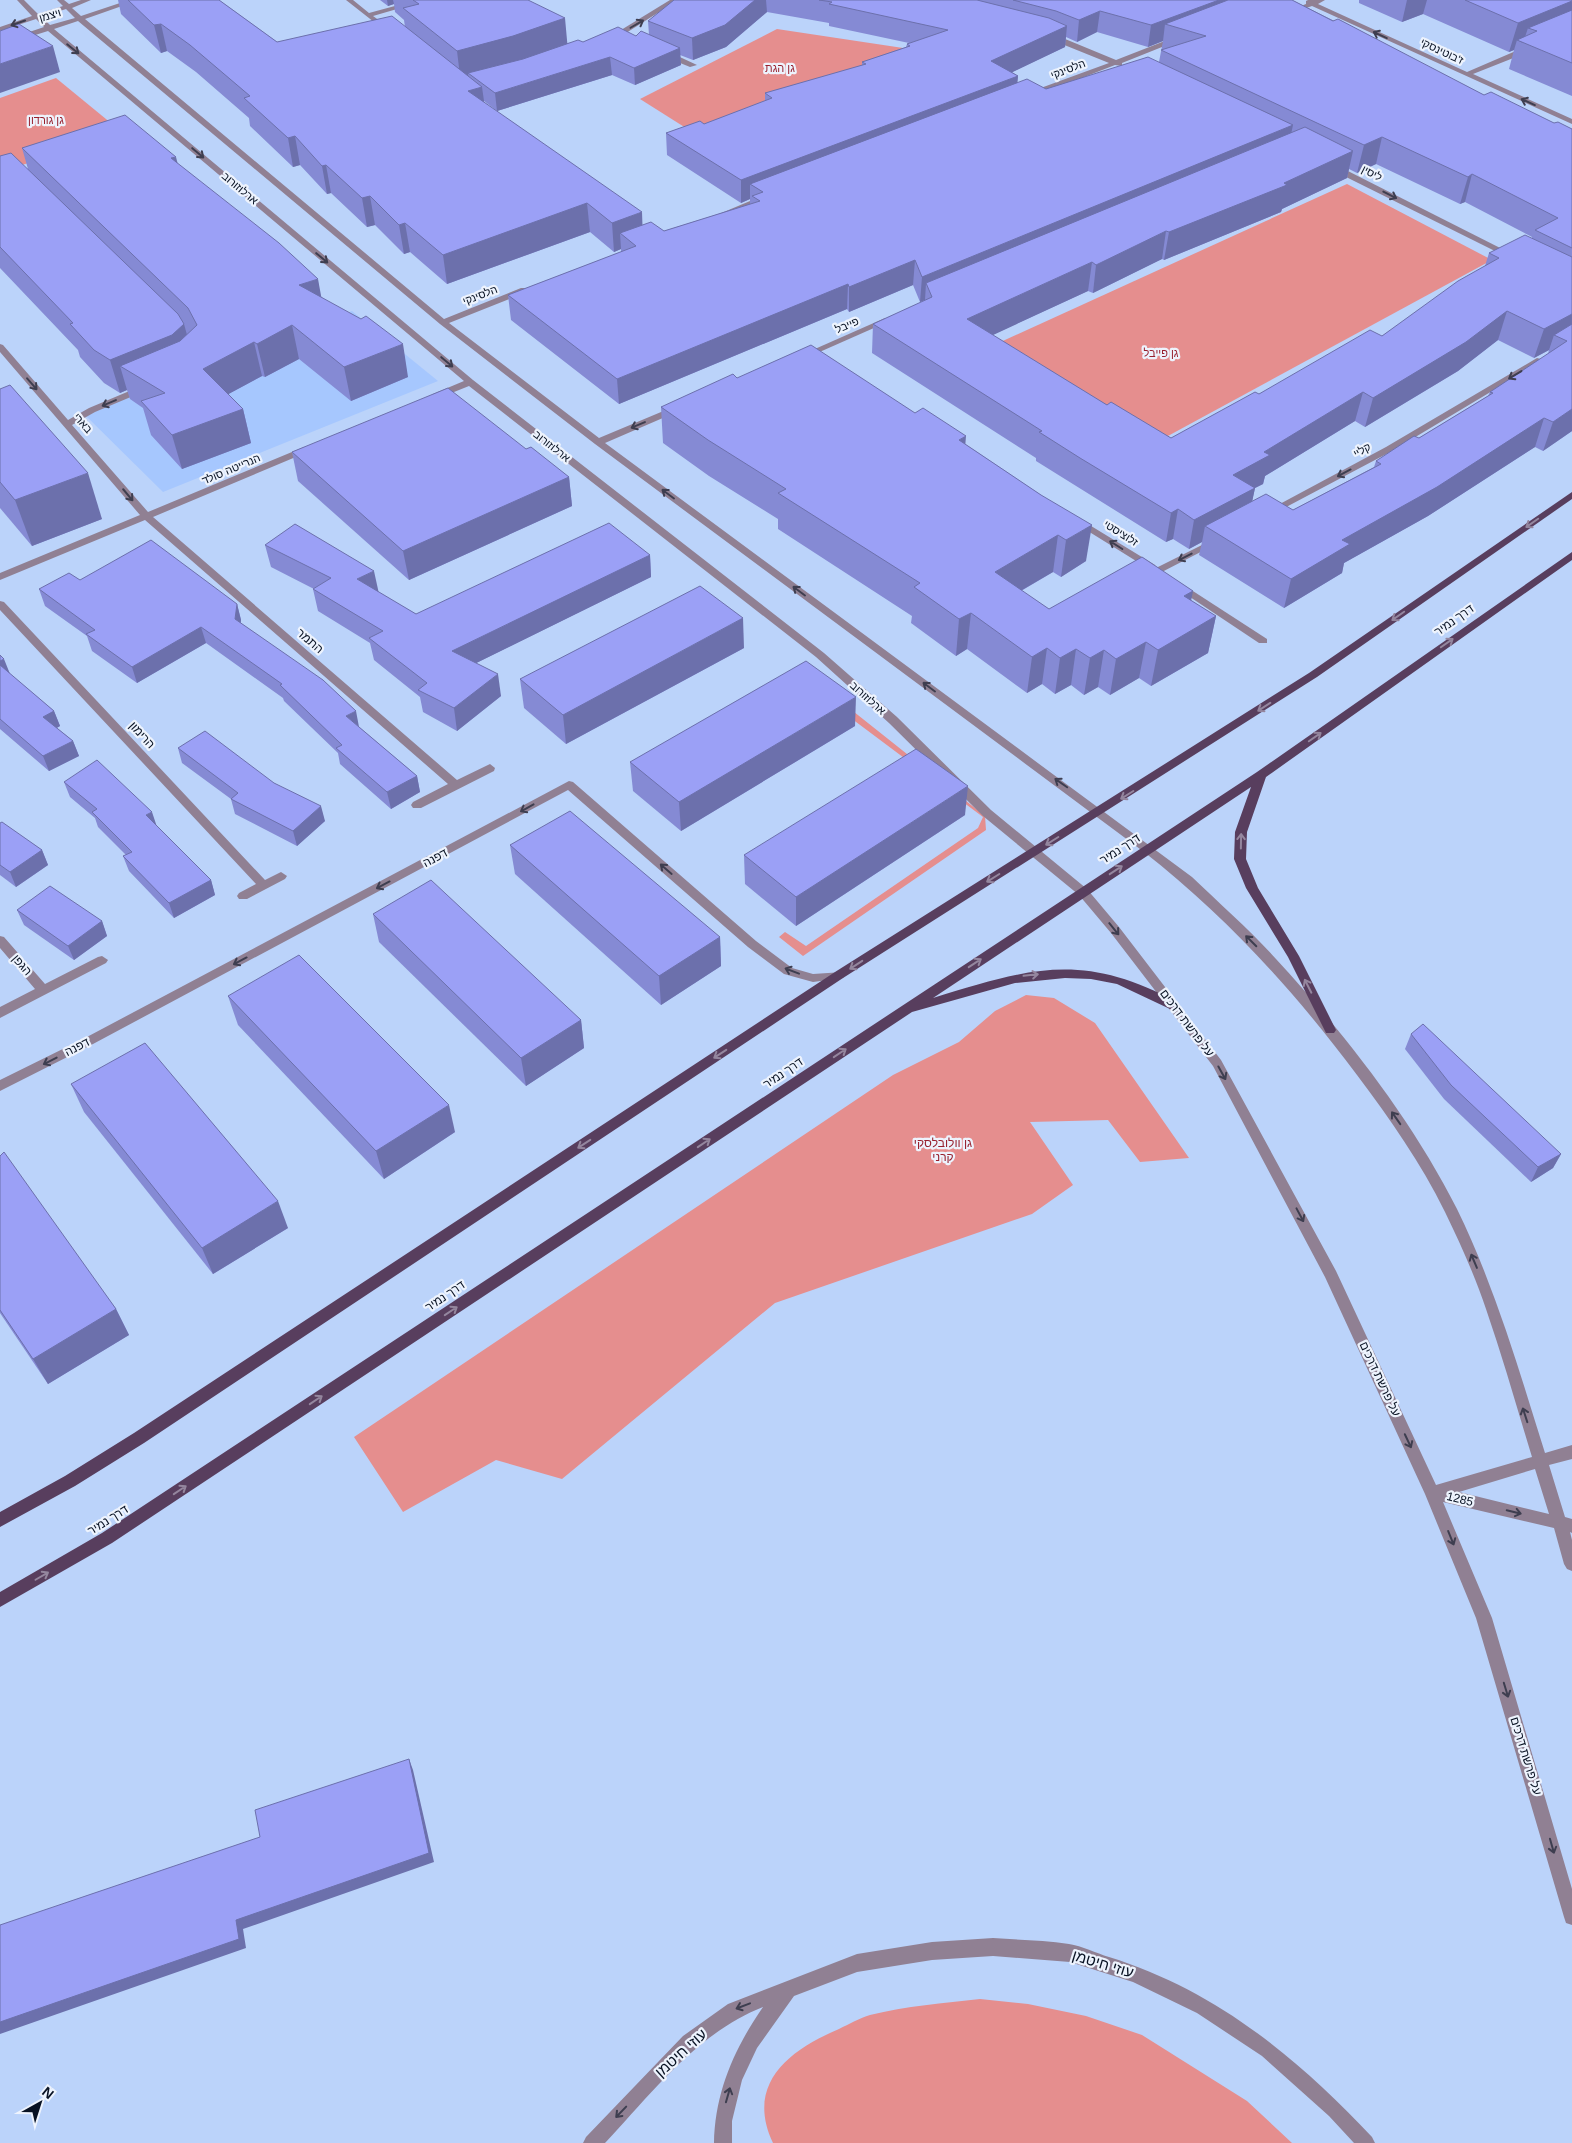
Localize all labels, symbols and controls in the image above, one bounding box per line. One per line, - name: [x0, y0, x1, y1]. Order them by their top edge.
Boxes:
- street label: ויצמן: [38, 6, 62, 24]
- one-way arrow: [11, 19, 27, 28]
- one-way arrow: [629, 19, 644, 29]
- one-way arrow: [1373, 30, 1388, 39]
- street label: ז'בוטינסקי: [1419, 36, 1466, 66]
- one-way arrow: [67, 43, 80, 54]
- street label: הלסינקי: [1049, 57, 1087, 81]
- park label: גן הגת: [765, 62, 795, 74]
- one-way arrow: [1521, 97, 1536, 107]
- park label: גן גורדון: [28, 114, 64, 126]
- one-way arrow: [191, 147, 204, 158]
- street label: ליסין: [1360, 163, 1384, 183]
- street label: ארלוזורוב: [220, 170, 260, 207]
- one-way arrow: [1382, 190, 1397, 200]
- one-way arrow: [316, 252, 329, 263]
- street label: הלסינקי: [461, 283, 499, 307]
- street label: פייבל: [833, 315, 861, 335]
- park label: גן פייבל: [1144, 347, 1179, 359]
- one-way arrow: [440, 357, 453, 368]
- one-way arrow: [1508, 370, 1522, 380]
- one-way arrow: [26, 377, 38, 390]
- one-way arrow: [102, 399, 117, 408]
- street label: בארי: [71, 411, 95, 436]
- one-way arrow: [631, 421, 646, 431]
- street label: ארלוזורוב: [531, 428, 573, 464]
- street label: קליי: [1351, 440, 1373, 460]
- street label: הנרייטה סולד: [200, 451, 262, 487]
- one-way arrow: [1336, 468, 1351, 478]
- one-way arrow: [122, 489, 133, 502]
- one-way arrow: [661, 489, 675, 499]
- street label: זלוציסטי: [1102, 518, 1141, 548]
- one-way arrow: [1525, 518, 1539, 528]
- one-way arrow: [1110, 539, 1124, 549]
- one-way arrow: [1177, 552, 1192, 562]
- one-way arrow: [793, 585, 806, 596]
- street label: דרך נמיר: [1432, 601, 1477, 639]
- one-way arrow: [1392, 611, 1406, 621]
- street label: התמר: [294, 626, 326, 656]
- one-way arrow: [1440, 638, 1454, 648]
- street label: ארלוזורוב: [848, 679, 888, 717]
- one-way arrow: [922, 682, 936, 692]
- one-way arrow: [1257, 702, 1271, 712]
- street label: הרימון: [126, 719, 158, 751]
- one-way arrow: [1308, 732, 1322, 742]
- one-way arrow: [1054, 778, 1068, 788]
- one-way arrow: [1120, 789, 1134, 800]
- one-way arrow: [520, 804, 534, 814]
- street label: דרך נמיר: [1097, 831, 1143, 867]
- one-way arrow: [1236, 833, 1246, 850]
- one-way arrow: [1046, 836, 1060, 846]
- street label: דפנה: [420, 846, 450, 870]
- one-way arrow: [660, 863, 673, 874]
- one-way arrow: [1108, 865, 1122, 875]
- one-way arrow: [986, 873, 1000, 883]
- one-way arrow: [376, 880, 391, 890]
- one-way arrow: [1108, 923, 1119, 936]
- one-way arrow: [1245, 935, 1257, 948]
- street label: הגפן: [9, 952, 35, 978]
- one-way arrow: [233, 957, 248, 966]
- one-way arrow: [968, 958, 982, 968]
- one-way arrow: [849, 960, 863, 970]
- one-way arrow: [785, 966, 800, 975]
- one-way arrow: [1023, 970, 1039, 980]
- one-way arrow: [1303, 979, 1313, 994]
- street label: על פרשת דרכים: [1157, 987, 1217, 1059]
- street label: דפנה: [62, 1035, 92, 1059]
- one-way arrow: [832, 1048, 846, 1058]
- one-way arrow: [713, 1049, 727, 1059]
- street label: דרך נמיר: [760, 1054, 806, 1091]
- one-way arrow: [42, 1056, 57, 1066]
- one-way arrow: [1217, 1065, 1227, 1080]
- one-way arrow: [1391, 1112, 1401, 1126]
- park label: גן וולובלסקי קרני: [914, 1136, 972, 1164]
- one-way arrow: [697, 1138, 711, 1148]
- one-way arrow: [578, 1139, 592, 1149]
- one-way arrow: [1295, 1208, 1305, 1223]
- one-way arrow: [1468, 1254, 1478, 1269]
- street label: דרך נמיר: [422, 1277, 468, 1314]
- one-way arrow: [444, 1305, 458, 1316]
- street label: על פרשת דרכים: [1357, 1339, 1403, 1419]
- one-way arrow: [308, 1395, 322, 1405]
- one-way arrow: [1520, 1407, 1530, 1423]
- one-way arrow: [1404, 1433, 1414, 1448]
- one-way arrow: [173, 1485, 187, 1495]
- street label: 1285: [1445, 1489, 1475, 1509]
- street label: דרך נמיר: [85, 1502, 131, 1538]
- one-way arrow: [1505, 1508, 1521, 1517]
- one-way arrow: [1446, 1530, 1456, 1545]
- one-way arrow: [35, 1571, 50, 1581]
- one-way arrow: [1501, 1682, 1511, 1698]
- street label: על פרשת דרכים: [1507, 1715, 1545, 1797]
- one-way arrow: [1548, 1838, 1557, 1854]
- street label: עוזי חיטמן: [1070, 1946, 1136, 1981]
- one-way arrow: [735, 2003, 750, 2012]
- street label: עוזי חיטמן: [651, 2025, 710, 2080]
- north arrow: [15, 2078, 65, 2128]
- text: N: [39, 2083, 57, 2102]
- one-way arrow: [724, 2087, 734, 2103]
- one-way arrow: [615, 2106, 627, 2119]

